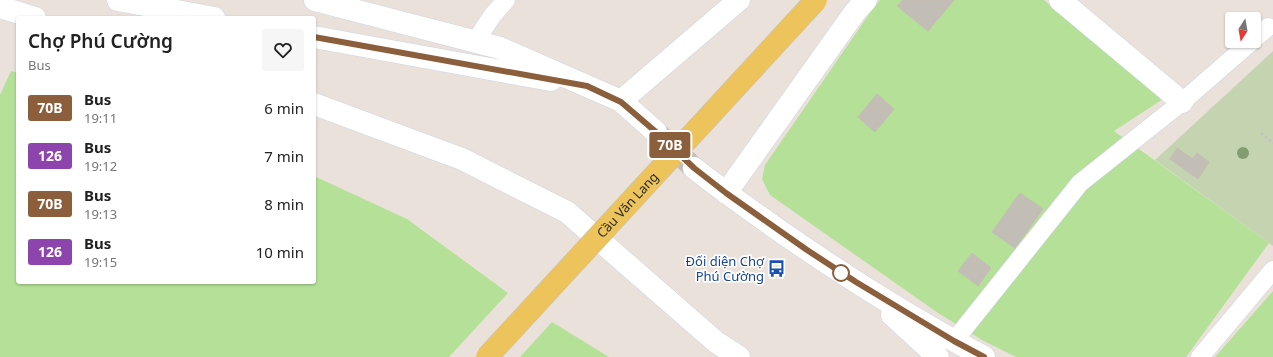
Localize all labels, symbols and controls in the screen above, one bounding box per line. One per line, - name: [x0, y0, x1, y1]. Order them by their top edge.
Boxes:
- north arrow: [1225, 12, 1261, 48]
- map controls: [1225, 12, 1261, 48]
- text: Chợ Phú Cường: [28, 28, 173, 54]
- button: heart: [262, 29, 304, 71]
- text: Bus: [28, 56, 51, 74]
- text: Bus: [84, 89, 111, 109]
- text: 70B: [37, 98, 63, 117]
- text: 6 min: [264, 98, 304, 118]
- text: 19:11: [84, 109, 117, 127]
- line badge: 70B: [647, 132, 693, 158]
- text: 70B: [657, 135, 683, 154]
- text: Bus: [84, 137, 111, 157]
- text: 126: [38, 146, 62, 165]
- text: 7 min: [264, 146, 304, 166]
- text: 19:12: [84, 157, 117, 175]
- street label: Cầu Văn Lang: [592, 168, 662, 242]
- text: Bus: [84, 185, 111, 205]
- text: 70B: [37, 194, 63, 213]
- text: 8 min: [264, 194, 304, 214]
- text: 19:13: [84, 205, 117, 223]
- text: Bus: [84, 233, 111, 253]
- text: 126: [38, 242, 62, 261]
- text: 10 min: [256, 242, 304, 262]
- place label: Đối diện Chợ Phú Cường: [686, 252, 765, 285]
- text: 19:15: [84, 253, 117, 271]
- bus stop icon: Đối diện Chợ Phú Cường: [767, 258, 787, 278]
- unlabelled marker: [832, 264, 850, 282]

